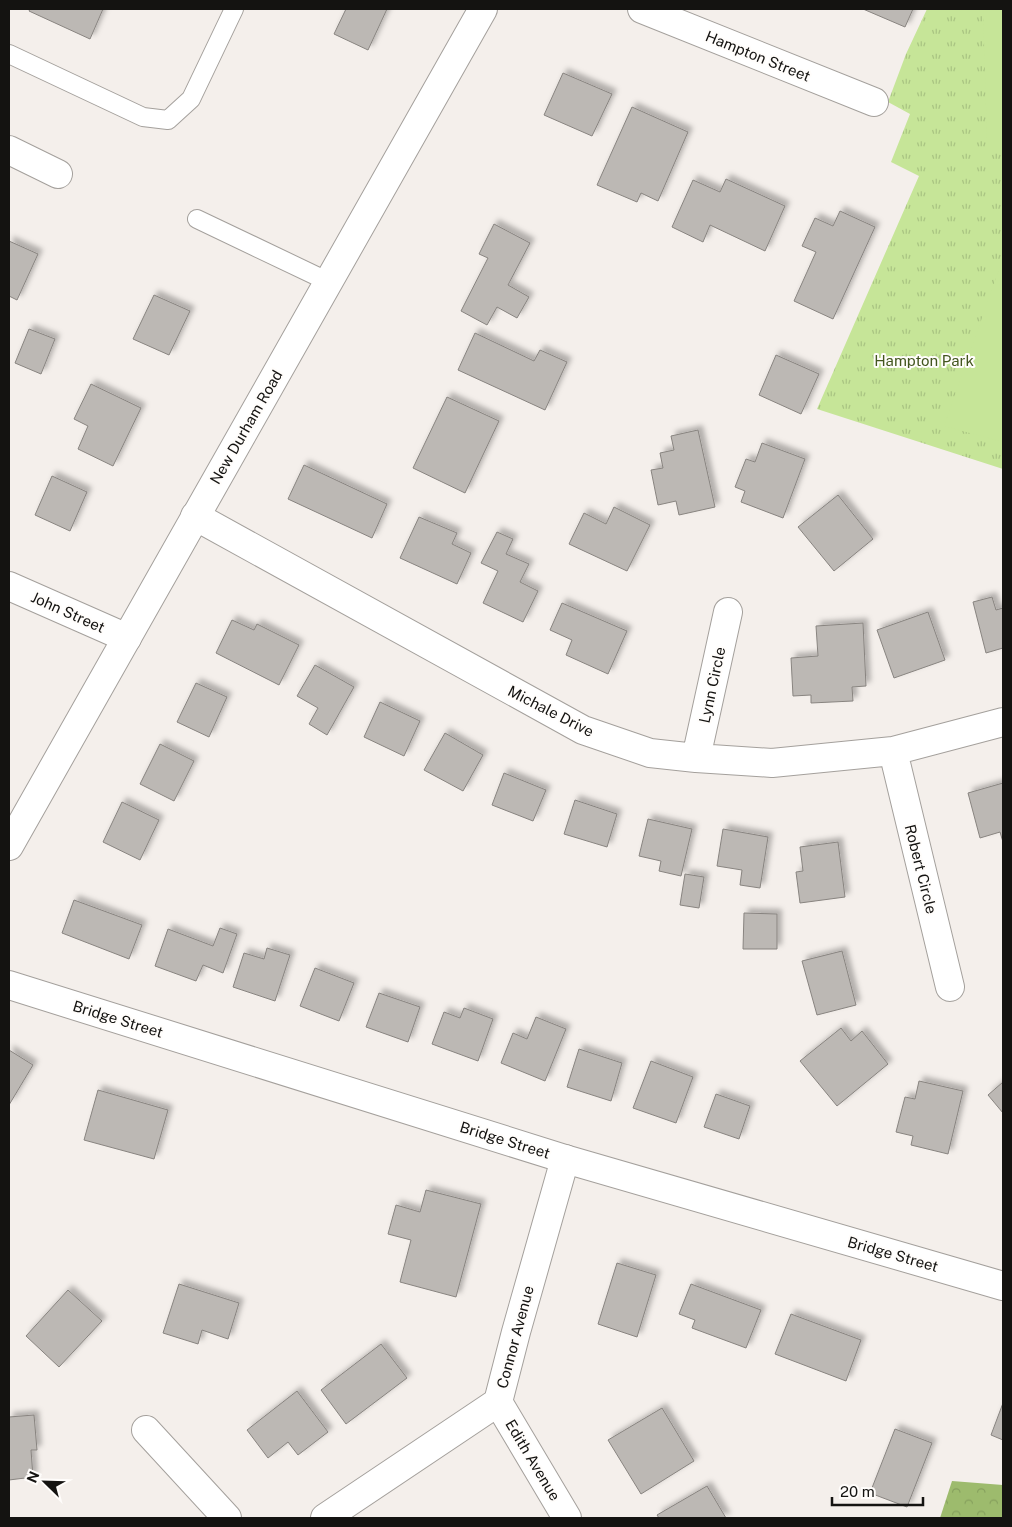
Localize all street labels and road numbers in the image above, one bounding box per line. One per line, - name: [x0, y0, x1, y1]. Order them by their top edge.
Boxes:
- street label: Hampton Street: [703, 27, 813, 85]
- street label: New Durham Road: [206, 367, 286, 487]
- street label: John Street: [28, 588, 108, 636]
- street label: Lynn Circle: [696, 645, 728, 725]
- street label: Michale Drive: [505, 682, 597, 740]
- street label: Robert Circle: [902, 823, 940, 915]
- street label: Bridge Street: [71, 997, 165, 1041]
- street label: Bridge Street: [458, 1118, 552, 1162]
- street label: Bridge Street: [846, 1233, 940, 1275]
- street label: Connor Avenue: [493, 1284, 537, 1390]
- street label: Edith Avenue: [502, 1416, 564, 1504]

